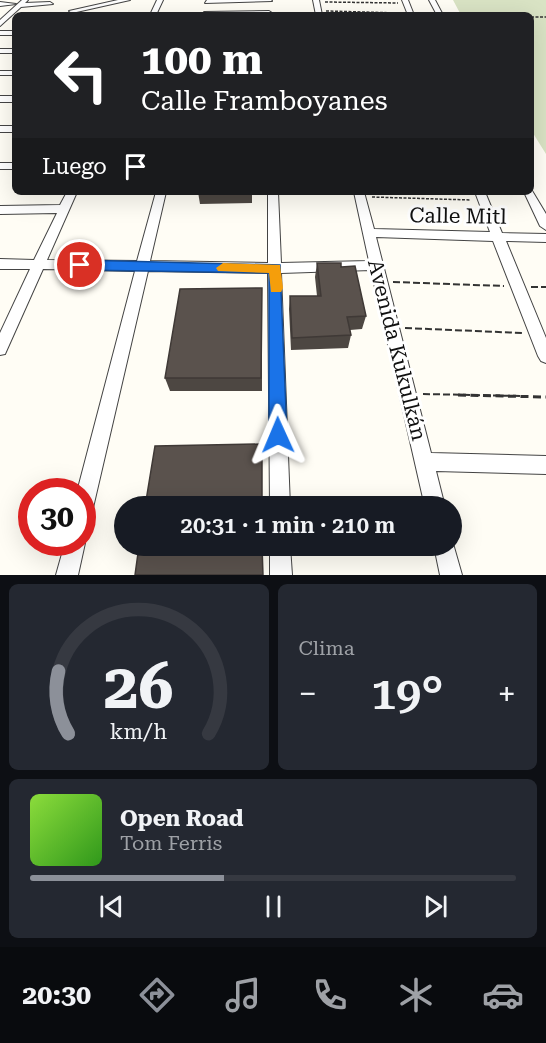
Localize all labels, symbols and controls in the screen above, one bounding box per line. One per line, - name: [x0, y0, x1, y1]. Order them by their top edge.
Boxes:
- text: 100 m: [141, 35, 263, 84]
- icon: left: [42, 36, 120, 114]
- text: Calle Framboyanes: [141, 85, 388, 117]
- icon: arrive: [119, 150, 152, 183]
- text: Luego: [42, 154, 107, 179]
- street label: Calle Mitl: [409, 203, 507, 229]
- pin: [54, 239, 105, 290]
- icon: arrive: [63, 248, 96, 281]
- street label: Avenida Kukulkán: [363, 257, 431, 443]
- position arrow: [246, 403, 310, 467]
- speed limit sign: 30: [18, 478, 96, 556]
- text: 20:31 · 1 min · 210 m: [181, 513, 395, 538]
- text: Clima: [299, 636, 354, 660]
- text: 26: [104, 650, 174, 723]
- text: 19°: [371, 667, 444, 720]
- text: −: [299, 674, 317, 713]
- text: +: [498, 674, 516, 713]
- text: km/h: [110, 719, 168, 744]
- text: Open Road: [120, 806, 243, 831]
- text: Tom Ferris: [120, 831, 222, 855]
- icon: previous: [95, 890, 128, 923]
- icon: pause: [257, 890, 290, 923]
- icon: next: [419, 890, 452, 923]
- icon: directions: [136, 974, 178, 1016]
- icon: music: [222, 974, 264, 1016]
- icon: phone: [309, 974, 351, 1016]
- icon: climate: [395, 974, 437, 1016]
- icon: car: [482, 974, 524, 1016]
- text: 20:30: [22, 979, 91, 1011]

